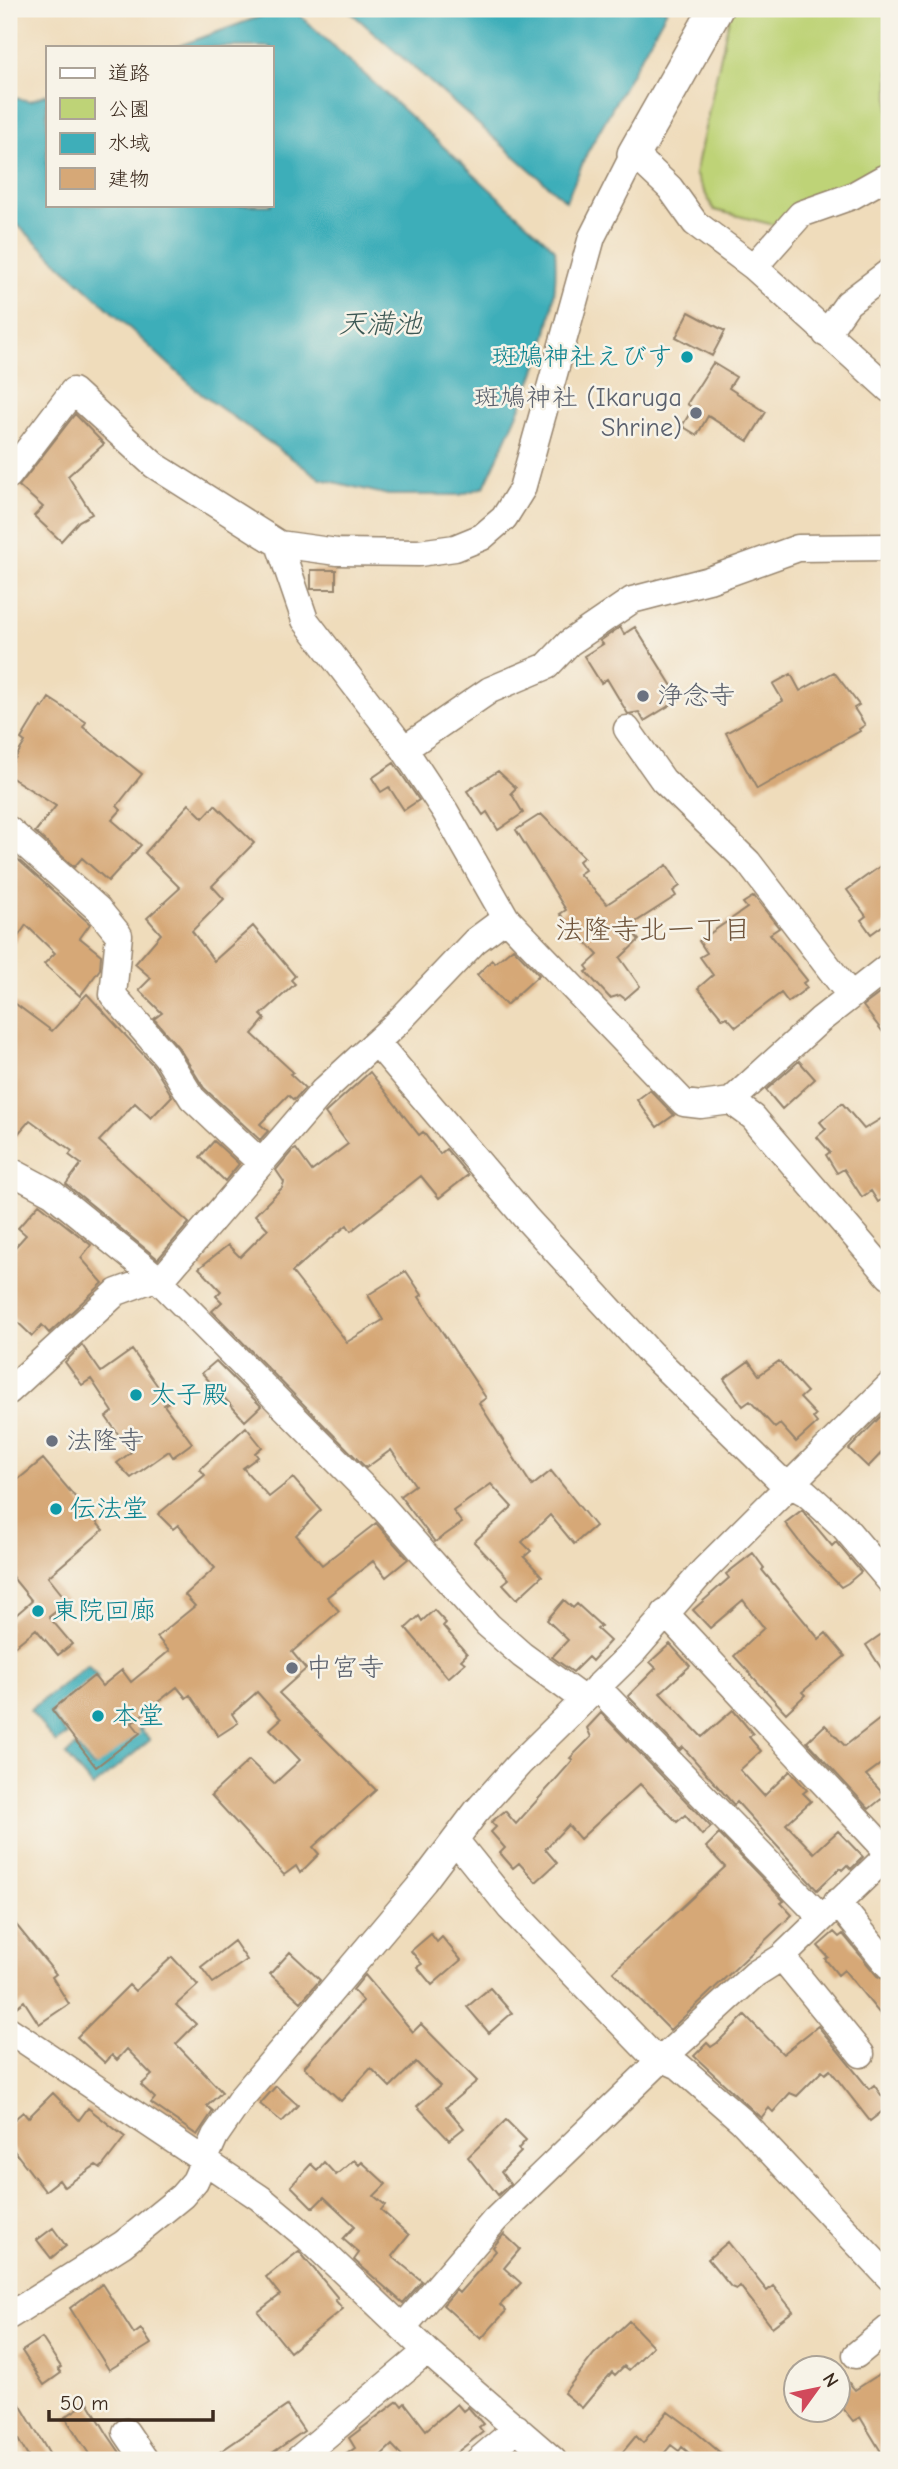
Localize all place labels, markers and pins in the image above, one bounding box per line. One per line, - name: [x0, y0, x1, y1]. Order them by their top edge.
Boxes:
- place label: 斑鳩神社えびす: [492, 342, 673, 372]
- marker: 斑鳩神社えびす: [679, 349, 695, 365]
- place label: 斑鳩神社 (Ikaruga Shrine): [474, 383, 682, 443]
- marker: 斑鳩神社 (Ikaruga Shrine): [688, 405, 704, 421]
- place label: 浄念寺: [657, 681, 735, 711]
- marker: 浄念寺: [635, 688, 651, 704]
- place label: 太子殿: [150, 1380, 228, 1410]
- marker: 太子殿: [128, 1387, 144, 1403]
- place label: 法隆寺: [66, 1426, 144, 1456]
- marker: 法隆寺: [44, 1433, 60, 1449]
- place label: 伝法堂: [70, 1494, 148, 1524]
- marker: 伝法堂: [48, 1501, 64, 1517]
- place label: 東院回廊: [52, 1596, 156, 1626]
- marker: 東院回廊: [30, 1603, 46, 1619]
- place label: 中宮寺: [306, 1653, 384, 1683]
- marker: 中宮寺: [284, 1660, 300, 1676]
- place label: 本堂: [112, 1701, 164, 1731]
- marker: 本堂: [90, 1708, 106, 1724]

